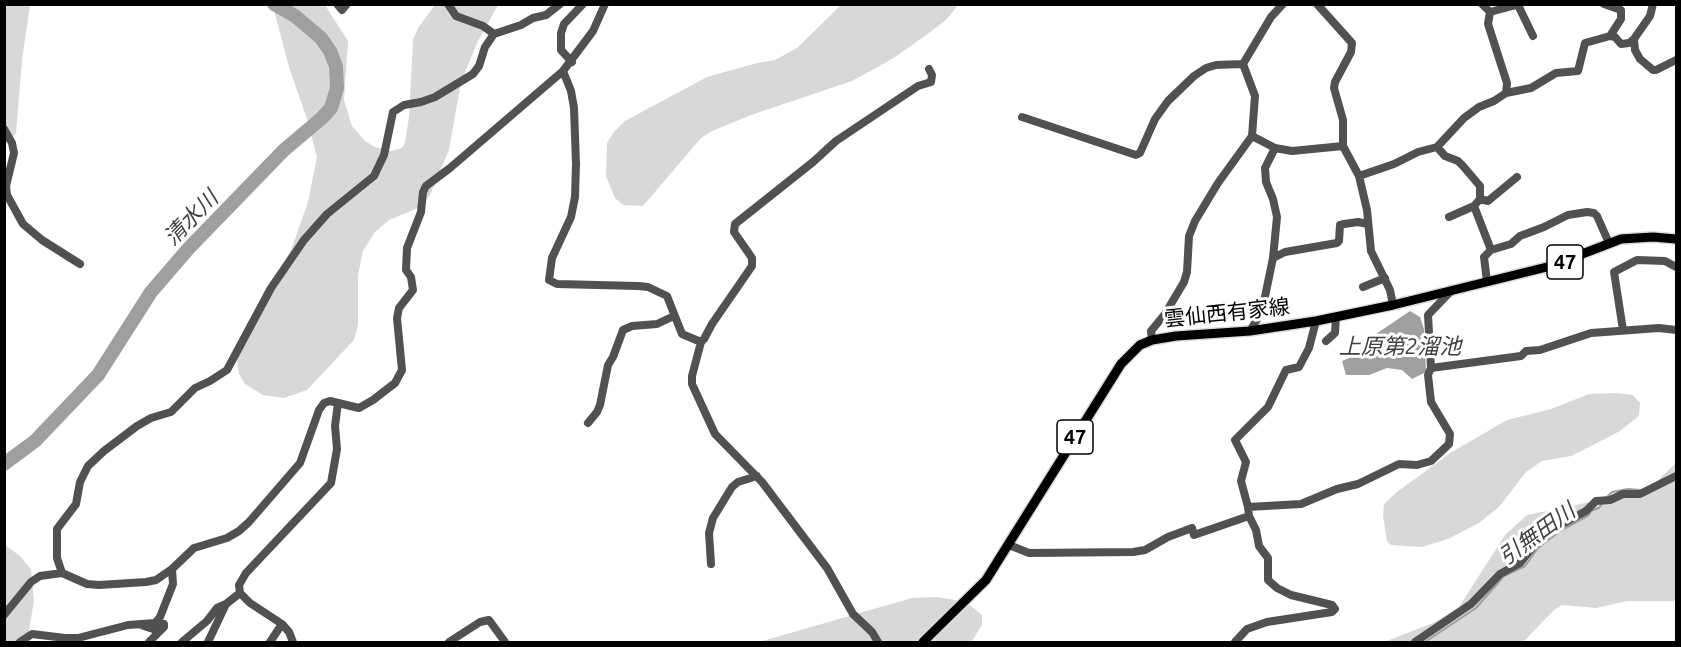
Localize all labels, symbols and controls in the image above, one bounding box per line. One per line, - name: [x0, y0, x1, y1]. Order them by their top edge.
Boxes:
- water label: 清水川: [159, 185, 223, 251]
- road number: 47: [1547, 245, 1583, 279]
- street label: 雲仙西有家線: [1163, 294, 1291, 332]
- water label: 上原第2溜池: [1339, 334, 1461, 360]
- road number: 47: [1057, 420, 1093, 454]
- water label: 引無田川: [1494, 497, 1580, 571]

